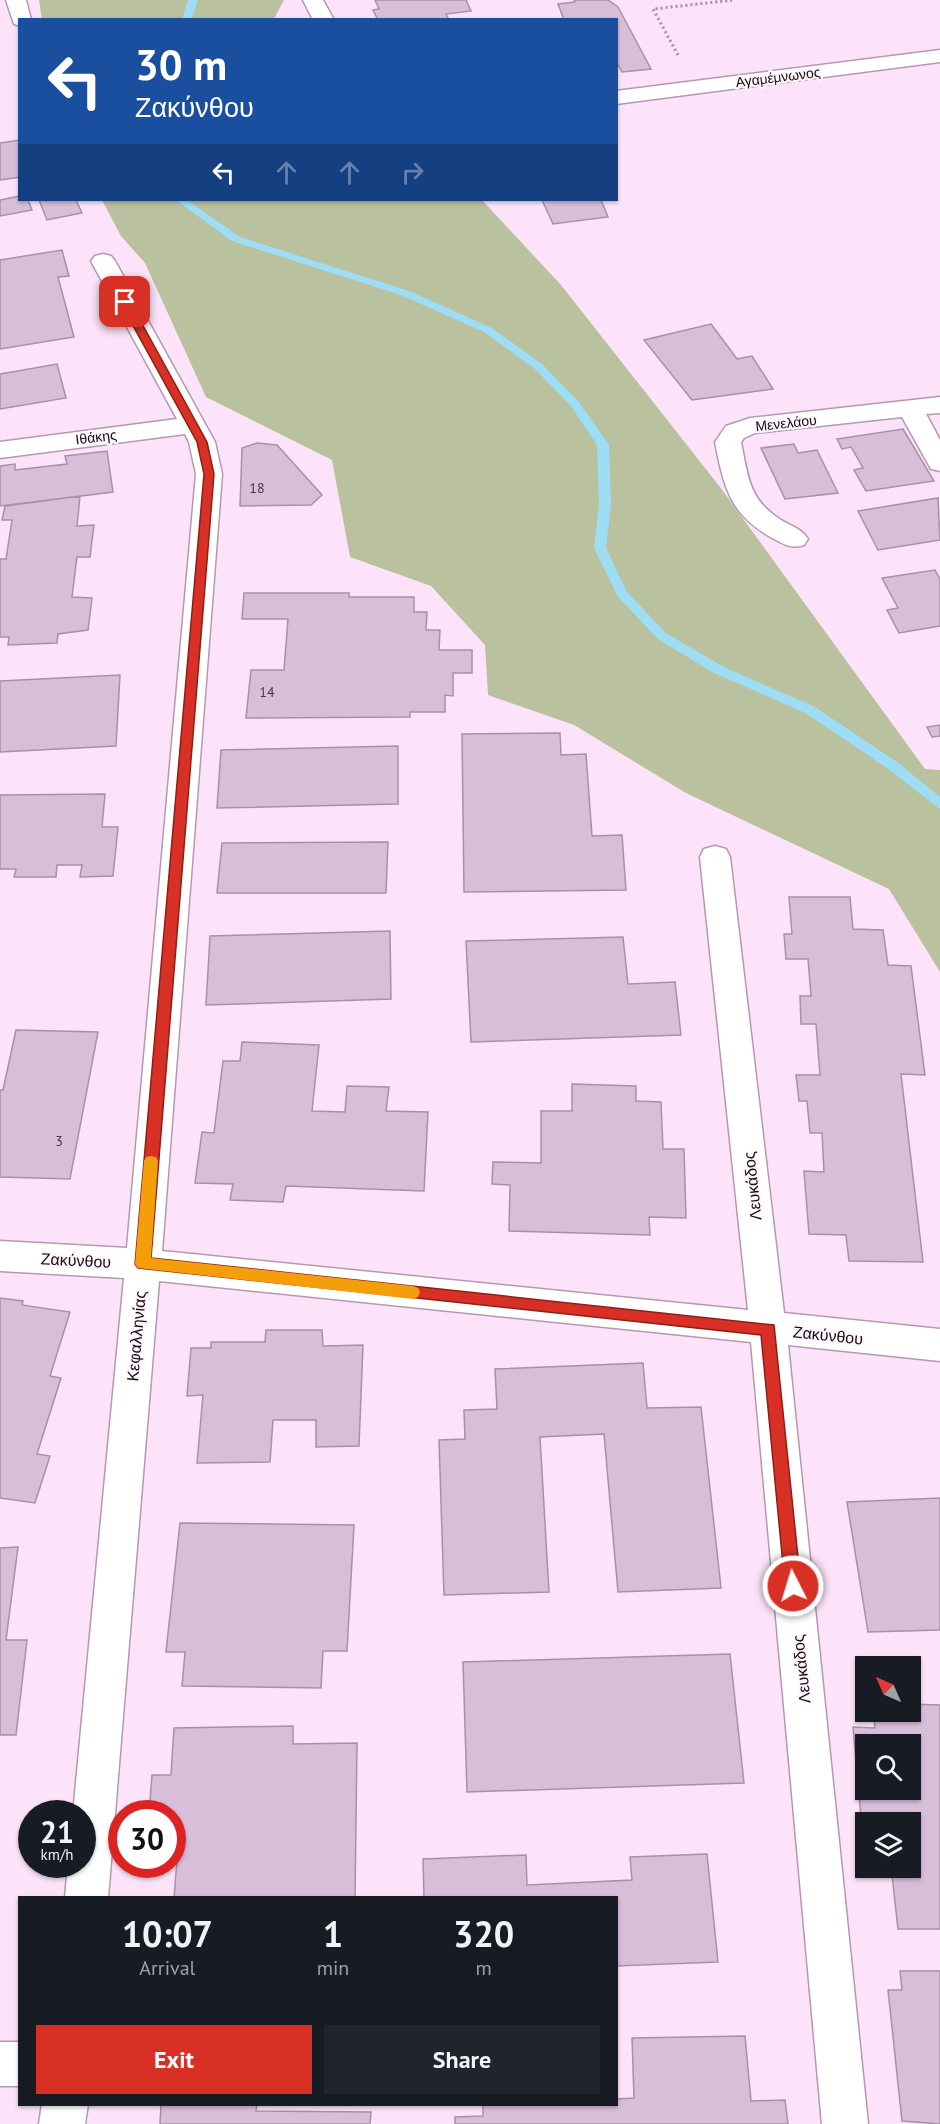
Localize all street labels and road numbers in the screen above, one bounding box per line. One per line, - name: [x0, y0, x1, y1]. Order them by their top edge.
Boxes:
- street label: Αγαμέμνωνος: [735, 63, 822, 91]
- street label: Μενελάου: [754, 411, 818, 435]
- street label: Ιθάκης: [74, 426, 118, 448]
- street label: Λευκάδος: [738, 1150, 766, 1221]
- street label: Ζακύνθου: [40, 1248, 112, 1272]
- street label: Κεφαλληνίας: [122, 1290, 150, 1382]
- street label: Ζακύνθου: [792, 1321, 864, 1349]
- street label: Λευκάδος: [787, 1633, 815, 1704]

